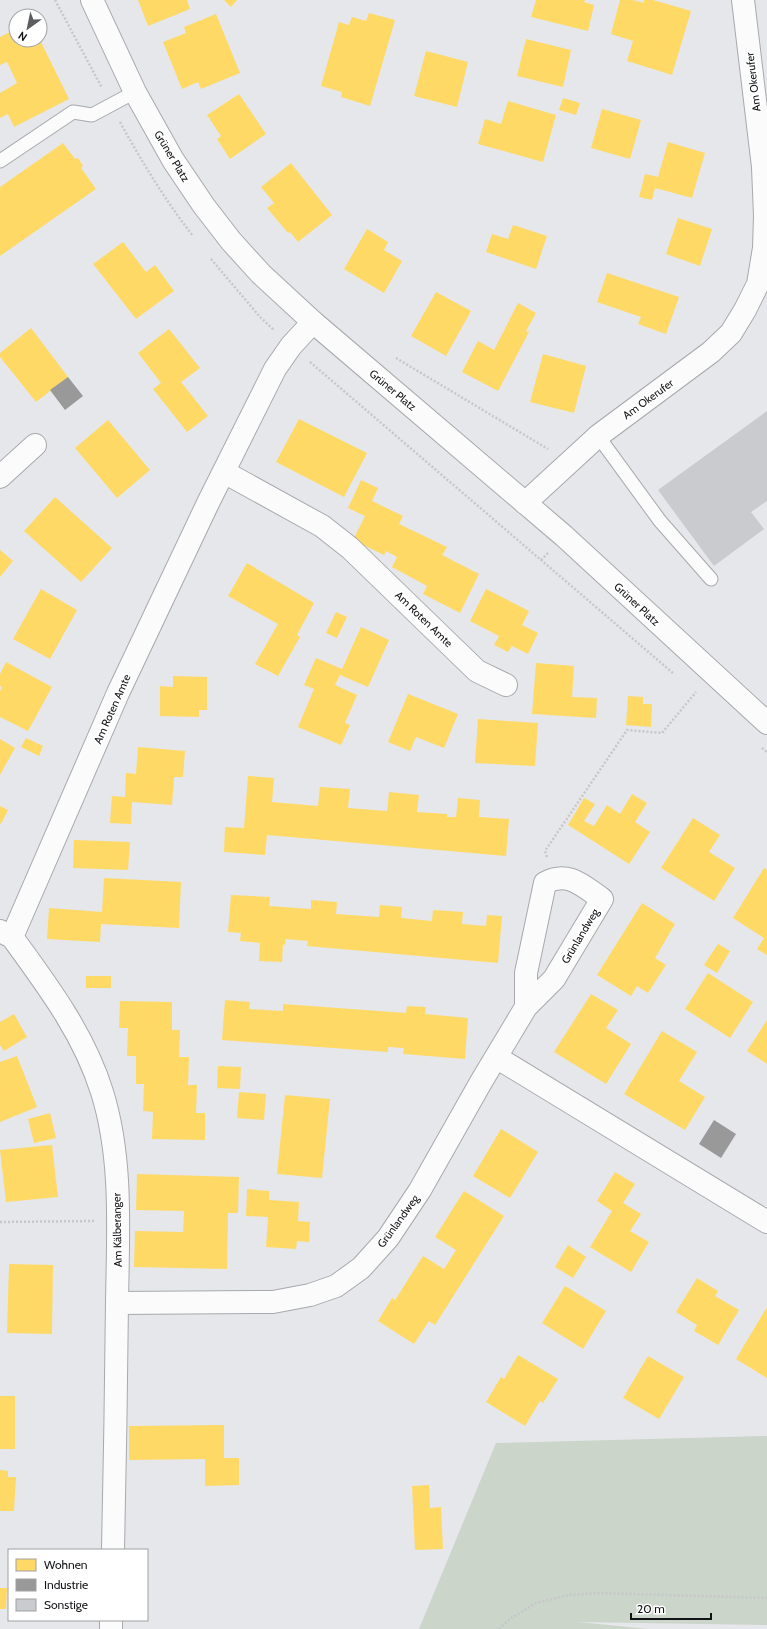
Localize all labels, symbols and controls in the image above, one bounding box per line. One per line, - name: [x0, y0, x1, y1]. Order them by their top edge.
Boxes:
- north arrow: [8, 8, 48, 48]
- text: N: [15, 28, 30, 44]
- street label: Am Okerufer: [742, 51, 764, 112]
- street label: Grüner Platz: [151, 128, 193, 184]
- street label: Grüner Platz: [367, 366, 419, 414]
- street label: Am Okerufer: [620, 376, 677, 422]
- street label: Grüner Platz: [611, 579, 663, 629]
- street label: Am Roten Amte: [392, 588, 456, 650]
- street label: Am Roten Amte: [90, 672, 134, 746]
- street label: Grünlandweg: [558, 905, 602, 966]
- street label: Grünlandweg: [374, 1191, 422, 1250]
- street label: Am Kälberanger: [109, 1192, 125, 1267]
- legend: [8, 1549, 148, 1621]
- text: Wohnen: [44, 1557, 88, 1572]
- text: Industrie: [44, 1577, 88, 1592]
- scale bar: [631, 1595, 711, 1621]
- text: Sonstige: [44, 1597, 88, 1612]
- text: 20 m: [637, 1601, 665, 1616]

